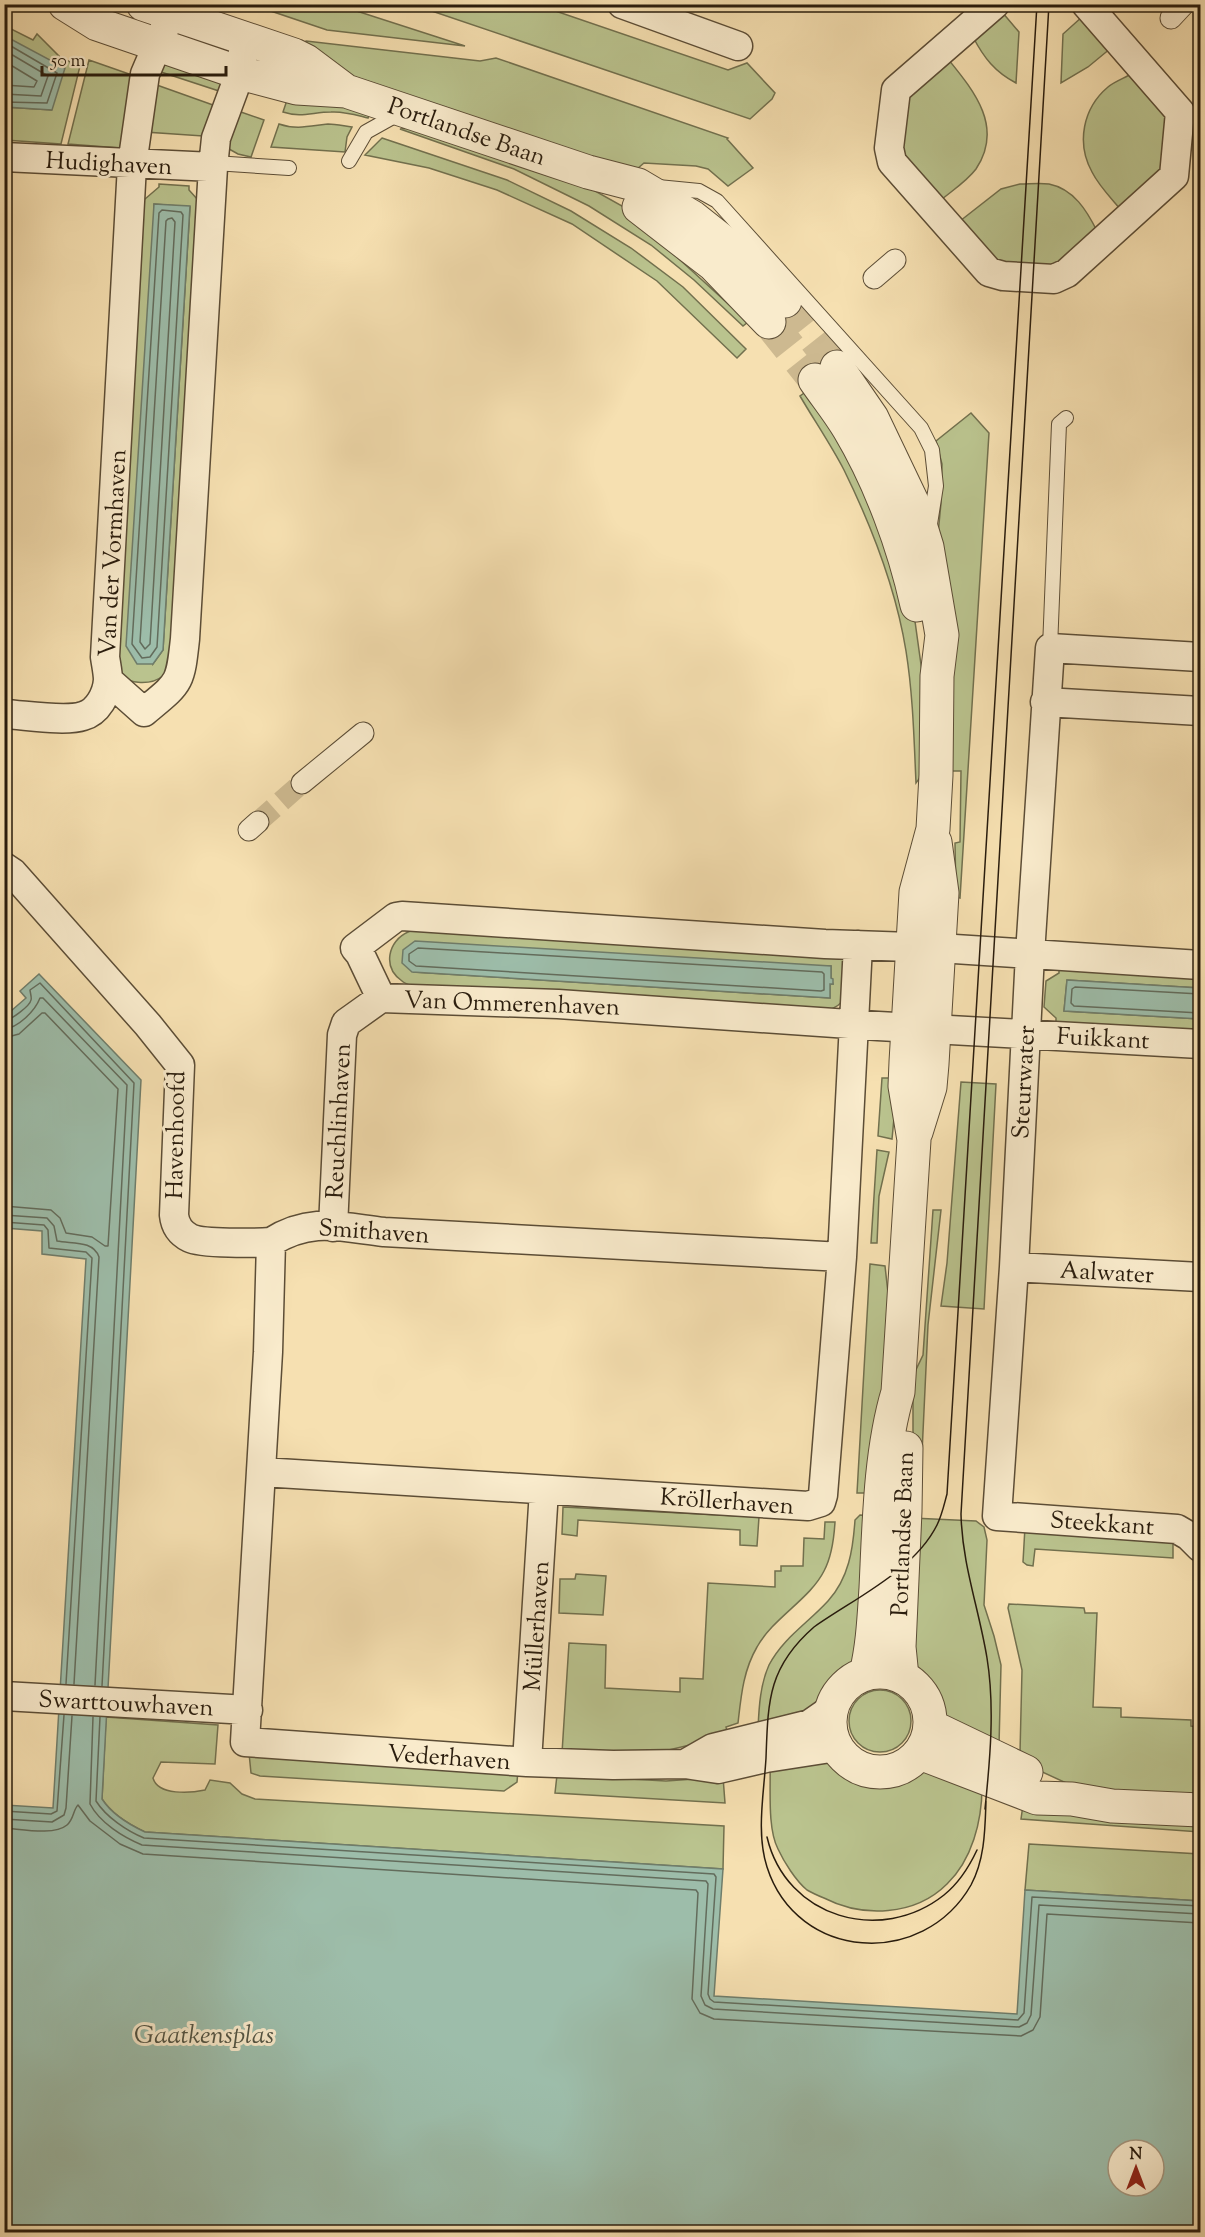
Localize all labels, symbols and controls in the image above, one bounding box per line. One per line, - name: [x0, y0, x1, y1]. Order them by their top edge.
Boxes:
- scale bar: [42, 39, 226, 77]
- text: 50 m: [50, 49, 86, 75]
- street label: Portlandse Baan: [383, 90, 550, 176]
- street label: Hudighaven: [45, 145, 173, 185]
- street label: Van der Vormhaven: [92, 448, 136, 658]
- street label: Van Ommerenhaven: [403, 984, 620, 1026]
- street label: Fuikkant: [1056, 1021, 1150, 1059]
- street label: Steurwater: [1005, 1024, 1045, 1140]
- street label: Reuchlinhaven: [319, 1042, 361, 1200]
- street label: Havenhoofd: [159, 1070, 195, 1200]
- street label: Smithaven: [317, 1212, 430, 1254]
- street label: Aalwater: [1059, 1255, 1155, 1293]
- street label: Portlandse Baan: [884, 1451, 924, 1617]
- street label: Kröllerhaven: [659, 1481, 795, 1525]
- street label: Steekkant: [1049, 1504, 1155, 1546]
- street label: Müllerhaven: [516, 1560, 560, 1693]
- street label: Swarttouwhaven: [38, 1683, 214, 1727]
- street label: Vederhaven: [386, 1738, 512, 1780]
- water label: Gaatkensplas: [134, 2018, 274, 2055]
- north arrow: [1106, 2138, 1166, 2198]
- text: N: [1130, 2144, 1143, 2167]

